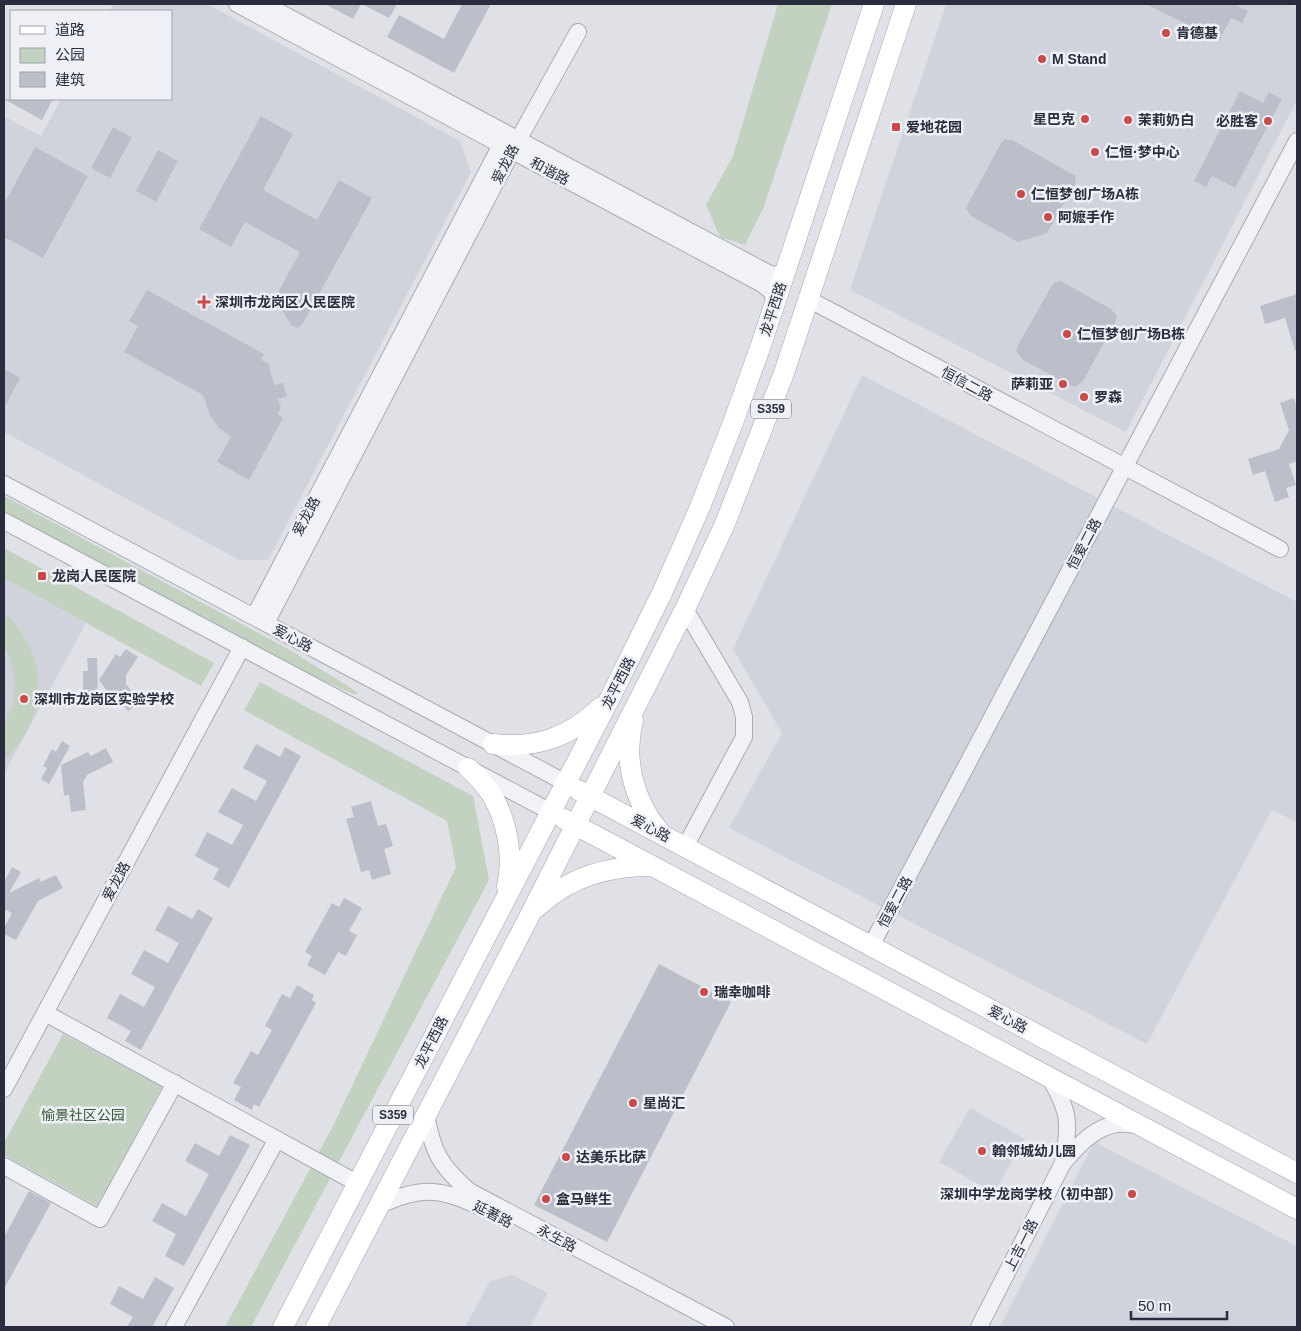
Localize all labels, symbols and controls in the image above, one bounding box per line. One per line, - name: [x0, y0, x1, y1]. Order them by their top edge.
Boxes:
- legend: [10, 10, 172, 100]
- text: 道路: [55, 21, 85, 38]
- place label: 肯德基: [1176, 25, 1218, 41]
- marker: 肯德基: [1160, 27, 1172, 39]
- text: 公园: [55, 46, 85, 63]
- place label: M Stand: [1052, 51, 1106, 67]
- marker: M Stand: [1036, 53, 1048, 65]
- text: 建筑: [55, 71, 85, 88]
- place label: 星巴克: [1033, 111, 1075, 127]
- place label: 茉莉奶白: [1138, 112, 1194, 128]
- marker: 星巴克: [1079, 113, 1091, 125]
- place label: 必胜客: [1216, 113, 1258, 129]
- marker: 茉莉奶白: [1122, 114, 1134, 126]
- marker: 必胜客: [1262, 115, 1274, 127]
- place label: 爱地花园: [906, 119, 962, 135]
- marker: 爱地花园: [890, 121, 902, 133]
- street label: 爱龙路: [488, 142, 522, 186]
- place label: 仁恒·梦中心: [1105, 144, 1180, 160]
- marker: 仁恒·梦中心: [1089, 146, 1101, 158]
- street label: 和谐路: [528, 154, 572, 188]
- place label: 仁恒梦创广场A栋: [1031, 186, 1139, 202]
- marker: 仁恒梦创广场A栋: [1015, 188, 1027, 200]
- place label: 阿嬷手作: [1058, 209, 1114, 225]
- marker: 阿嬷手作: [1042, 211, 1054, 223]
- street label: 龙平西路: [757, 280, 789, 338]
- place label: 深圳市龙岗区人民医院: [215, 294, 355, 310]
- marker: 深圳市龙岗区人民医院: [197, 295, 211, 309]
- place label: 仁恒梦创广场B栋: [1077, 326, 1185, 342]
- marker: 仁恒梦创广场B栋: [1061, 328, 1073, 340]
- street label: 恒信二路: [939, 364, 995, 404]
- place label: 萨莉亚: [1011, 376, 1053, 392]
- marker: 萨莉亚: [1057, 378, 1069, 390]
- place label: 罗森: [1094, 389, 1122, 405]
- marker: 罗森: [1078, 391, 1090, 403]
- road number: S359: [751, 399, 791, 418]
- street label: 爱龙路: [289, 494, 323, 538]
- street label: 恒爱二路: [1064, 516, 1104, 572]
- place label: 龙岗人民医院: [52, 568, 136, 584]
- marker: 龙岗人民医院: [36, 570, 48, 582]
- street label: 爱心路: [271, 621, 315, 655]
- street label: 龙平西路: [598, 654, 638, 712]
- place label: 深圳市龙岗区实验学校: [34, 691, 174, 707]
- marker: 深圳市龙岗区实验学校: [18, 693, 30, 705]
- street label: 爱心路: [629, 811, 673, 845]
- street label: 爱龙路: [99, 859, 133, 903]
- street label: 恒爱二路: [875, 874, 915, 930]
- place label: 瑞幸咖啡: [714, 984, 771, 1000]
- marker: 瑞幸咖啡: [698, 986, 710, 998]
- street label: 爱心路: [986, 1002, 1030, 1036]
- street label: 龙平西路: [411, 1013, 451, 1071]
- place label: 星尚汇: [643, 1095, 685, 1111]
- marker: 星尚汇: [627, 1097, 639, 1109]
- road number: S359: [373, 1106, 413, 1124]
- park label: 愉景社区公园: [41, 1107, 125, 1123]
- place label: 翰邻城幼儿园: [992, 1143, 1076, 1159]
- marker: 翰邻城幼儿园: [976, 1145, 988, 1157]
- place label: 达美乐比萨: [576, 1149, 646, 1165]
- marker: 达美乐比萨: [560, 1151, 572, 1163]
- place label: 深圳中学龙岗学校（初中部）: [940, 1186, 1122, 1202]
- marker: 深圳中学龙岗学校（初中部）: [1126, 1188, 1138, 1200]
- place label: 盒马鲜生: [556, 1191, 612, 1207]
- marker: 盒马鲜生: [540, 1193, 552, 1205]
- street label: 延著路: [471, 1197, 515, 1231]
- street label: 上吉一路: [1001, 1216, 1041, 1274]
- street label: 永生路: [535, 1221, 579, 1255]
- scale bar: [1131, 1288, 1227, 1320]
- text: 50 m: [1138, 1297, 1171, 1314]

